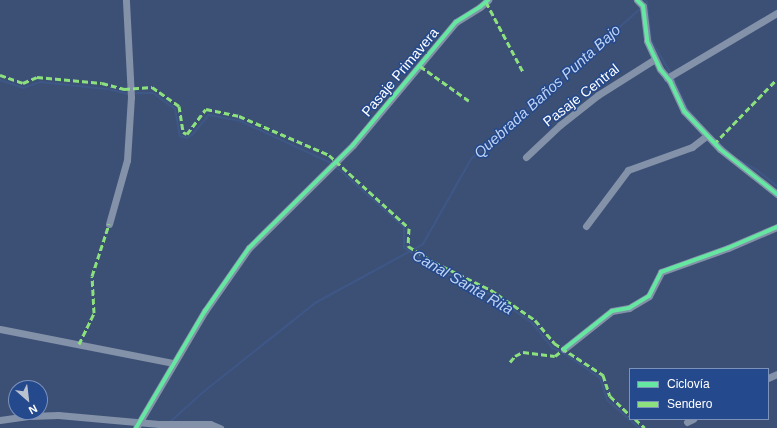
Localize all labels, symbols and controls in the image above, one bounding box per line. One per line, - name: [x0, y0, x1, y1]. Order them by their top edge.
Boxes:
- water label: Quebrada Baños Punta Bajo: [470, 20, 624, 162]
- street label: Pasaje Primavera: [358, 24, 442, 120]
- street label: Pasaje Central: [540, 60, 622, 130]
- water label: Canal Santa Rita: [409, 246, 517, 318]
- legend: [629, 368, 769, 420]
- text: Ciclovía: [667, 377, 710, 391]
- north arrow: [8, 380, 48, 420]
- text: Sendero: [667, 397, 712, 411]
- text: N: [27, 403, 39, 417]

